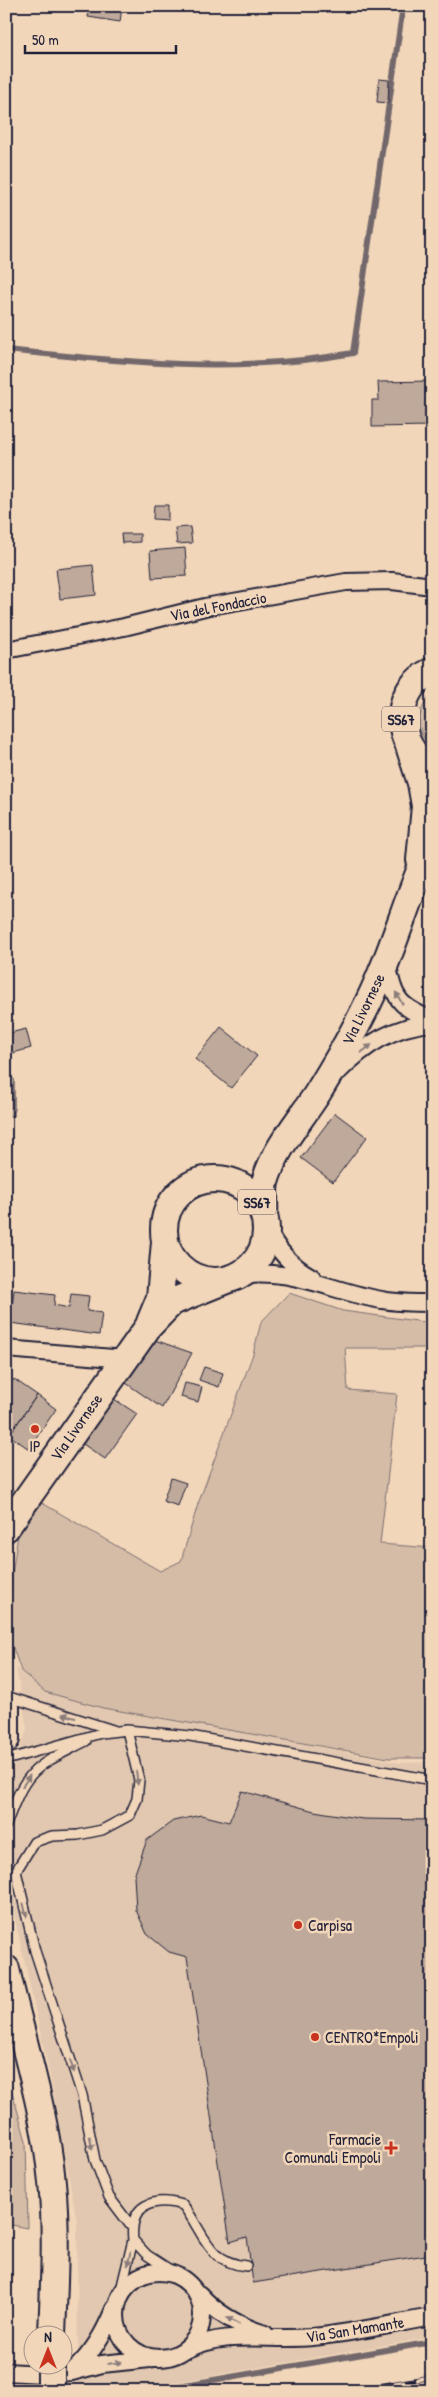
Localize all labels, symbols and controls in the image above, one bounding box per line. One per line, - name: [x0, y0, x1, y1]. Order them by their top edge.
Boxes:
- scale bar: [25, 22, 176, 54]
- text: 50 m: [32, 29, 59, 50]
- street label: Via del Fondaccio: [168, 586, 269, 626]
- road number: SS67: [382, 706, 420, 732]
- street label: Via Livornese: [336, 969, 390, 1049]
- one-way arrow: [394, 992, 403, 1005]
- one-way arrow: [359, 1044, 372, 1054]
- road number: SS67: [238, 1190, 276, 1214]
- street label: Via Livornese: [45, 1389, 108, 1465]
- marker: IP: [29, 1423, 41, 1435]
- place label: IP: [29, 1435, 41, 1457]
- one-way arrow: [61, 1712, 76, 1720]
- one-way arrow: [133, 1770, 141, 1786]
- one-way arrow: [21, 1774, 31, 1787]
- one-way arrow: [21, 1903, 29, 1918]
- place label: Carpisa: [308, 1914, 352, 1936]
- marker: Carpisa: [292, 1919, 304, 1931]
- place label: CENTRO*Empoli: [325, 2026, 419, 2048]
- marker: CENTRO*Empoli: [309, 2031, 321, 2043]
- one-way arrow: [69, 2058, 77, 2073]
- place label: Farmacie Comunali Empoli: [284, 2128, 382, 2168]
- one-way arrow: [88, 2135, 96, 2151]
- marker: Farmacie Comunali Empoli: [385, 2142, 397, 2154]
- one-way arrow: [125, 2251, 133, 2267]
- street label: Via San Mamante: [304, 2310, 406, 2348]
- one-way arrow: [226, 2317, 241, 2325]
- north arrow: [22, 2324, 72, 2374]
- text: N: [44, 2327, 52, 2346]
- one-way arrow: [107, 2359, 123, 2367]

